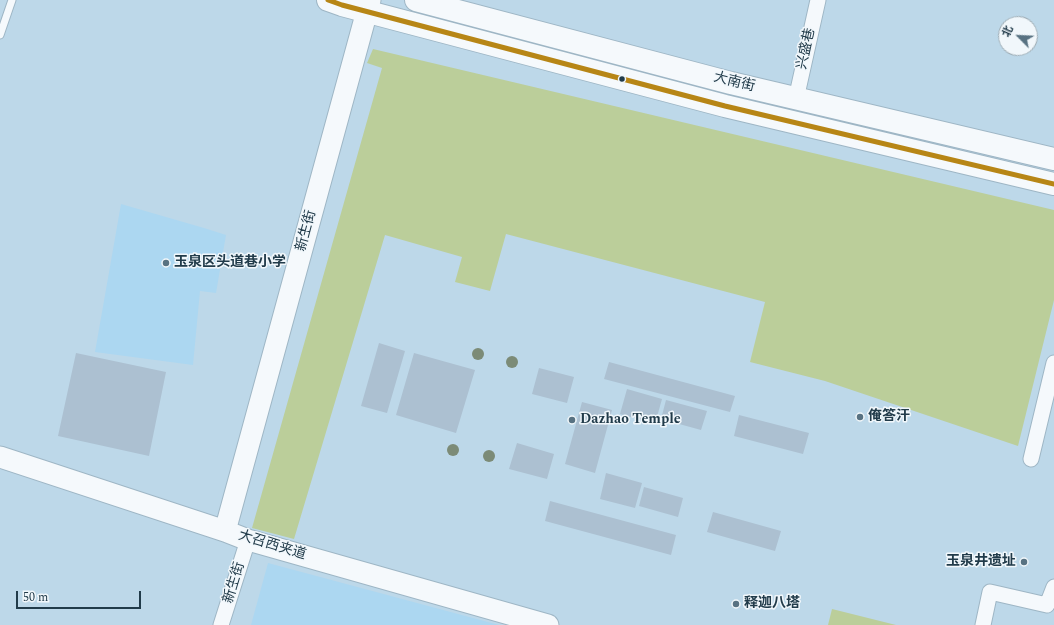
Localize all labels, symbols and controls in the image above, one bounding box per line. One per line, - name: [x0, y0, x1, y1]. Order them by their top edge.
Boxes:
- north arrow: [998, 16, 1038, 56]
- text: 北: [997, 23, 1017, 40]
- street label: 兴盛巷: [794, 27, 820, 71]
- street label: 大南街: [712, 70, 756, 96]
- unlabelled marker: [617, 74, 627, 84]
- street label: 新生街: [293, 209, 321, 253]
- place label: 玉泉区头道巷小学: [174, 255, 286, 271]
- marker: 玉泉区头道巷小学: [161, 258, 171, 268]
- place label: 俺答汗: [868, 409, 910, 425]
- place label: Dazhao Temple: [580, 412, 681, 428]
- marker: 俺答汗: [855, 412, 865, 422]
- marker: Dazhao Temple: [567, 415, 577, 425]
- street label: 大召西夹道: [236, 528, 308, 564]
- place label: 玉泉井遗址: [946, 554, 1016, 570]
- marker: 玉泉井遗址: [1019, 557, 1029, 567]
- street label: 新生街: [221, 560, 249, 606]
- scale bar: [18, 583, 143, 609]
- text: 50 m: [23, 588, 48, 607]
- place label: 释迦八塔: [744, 596, 800, 612]
- marker: 释迦八塔: [731, 599, 741, 609]

